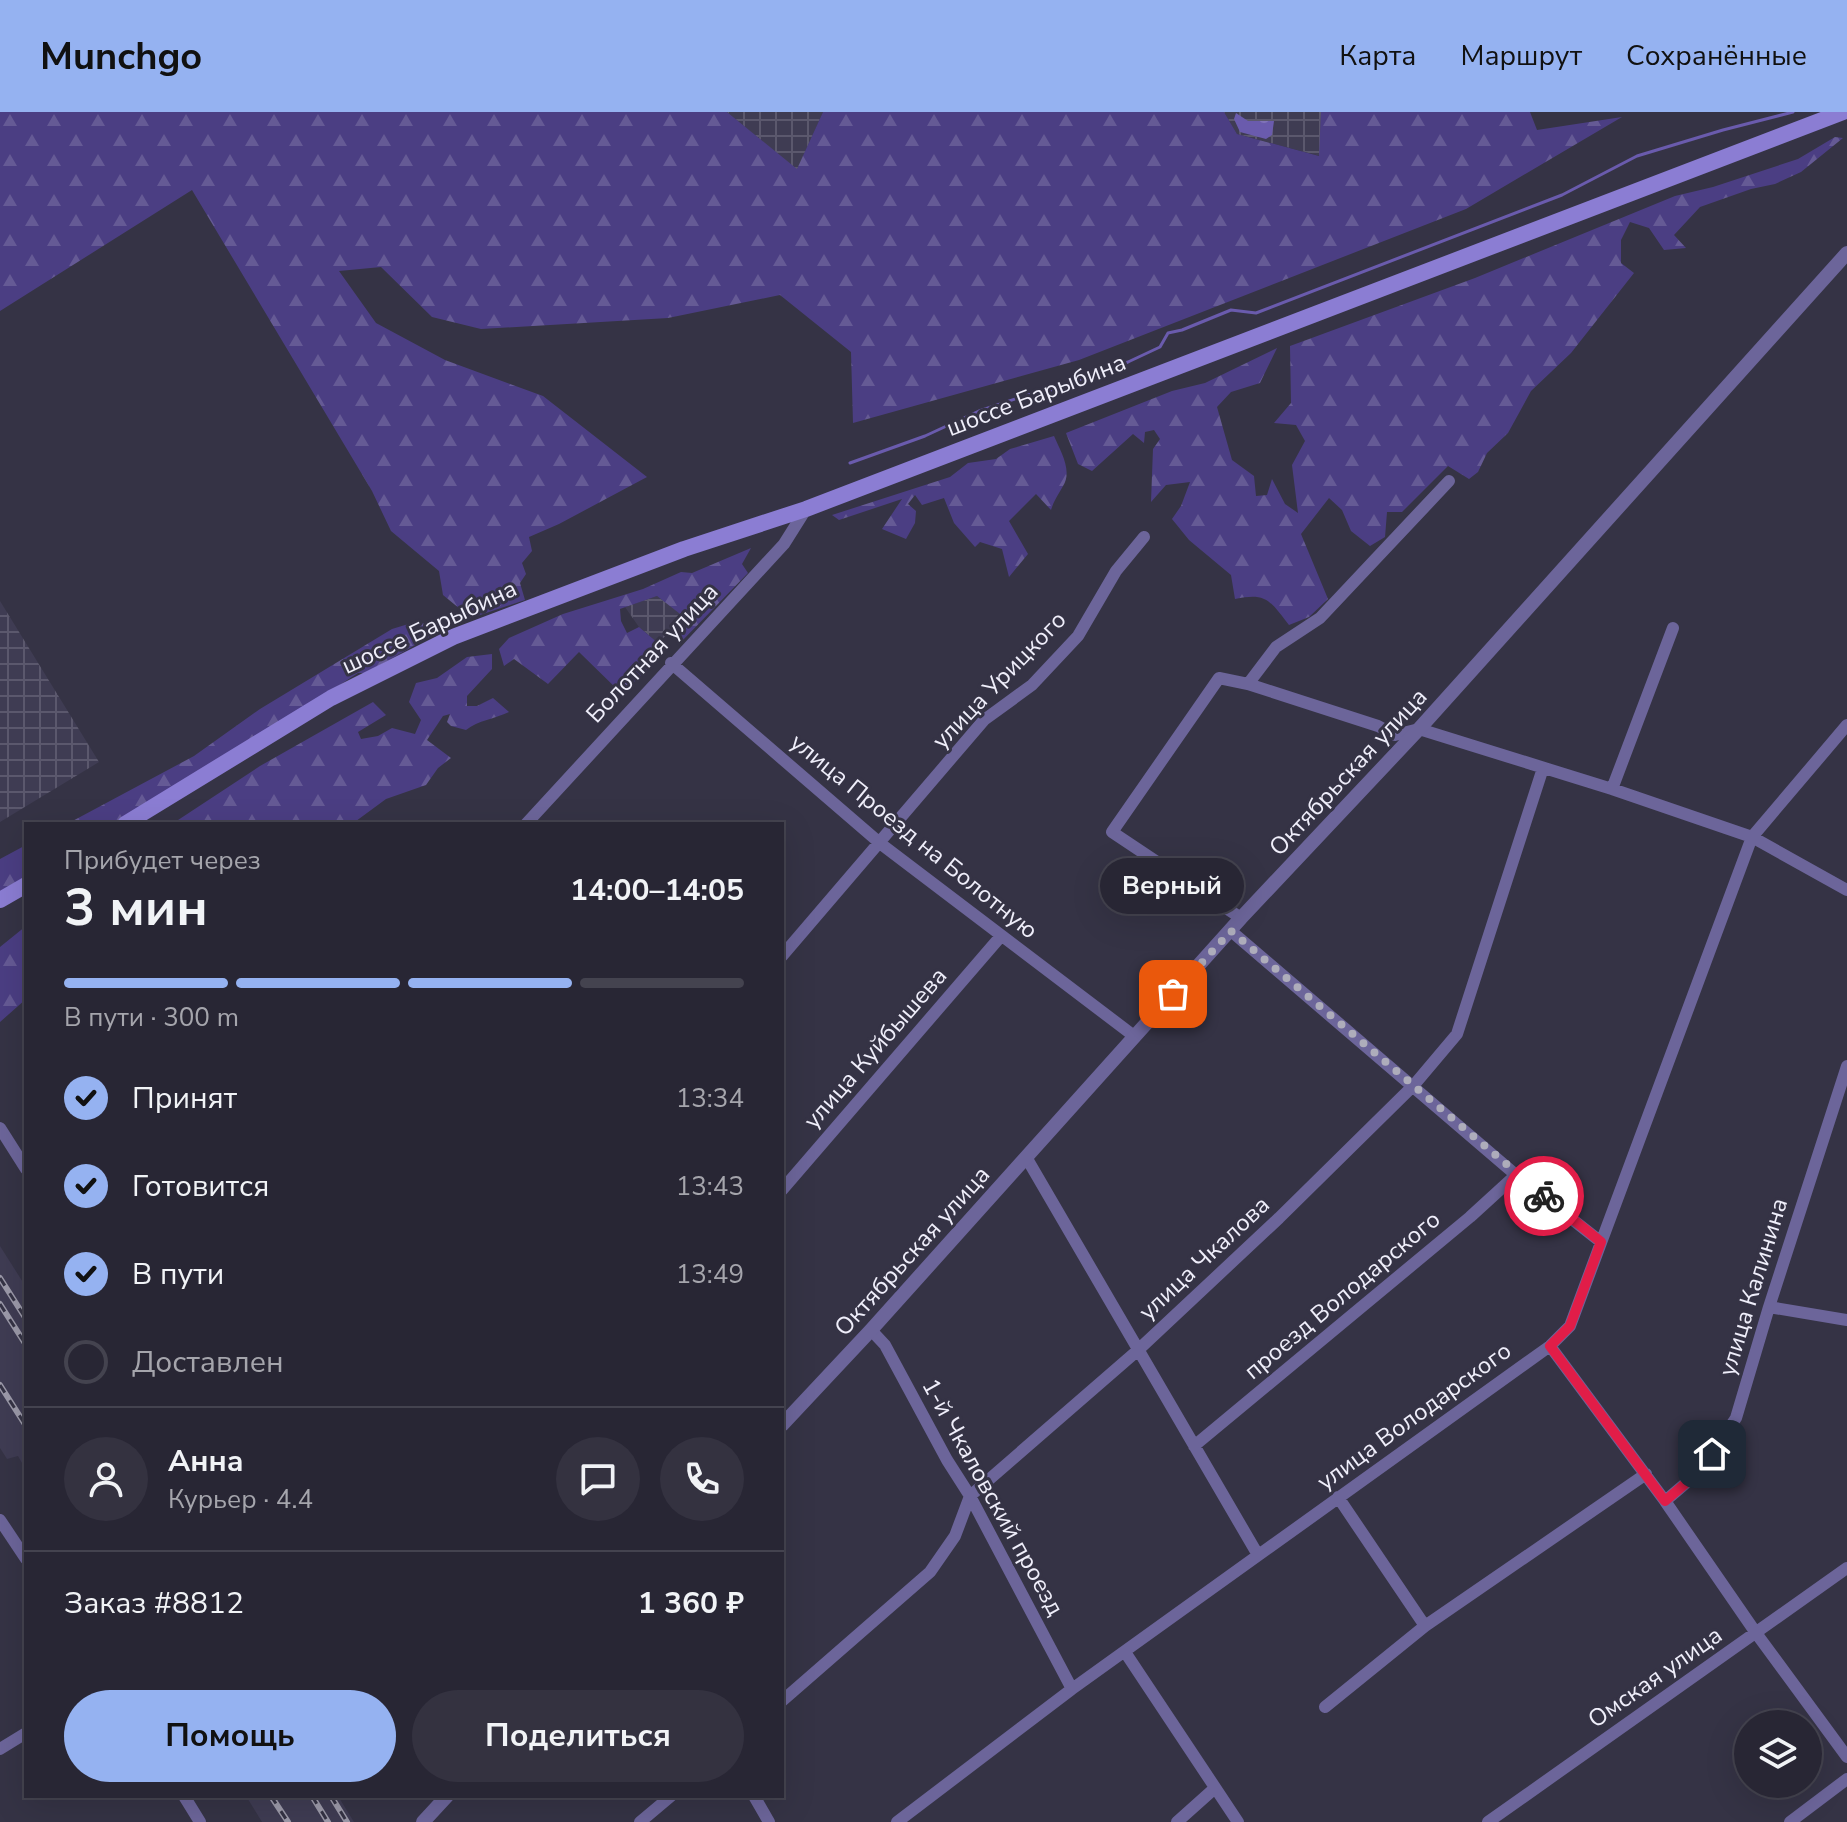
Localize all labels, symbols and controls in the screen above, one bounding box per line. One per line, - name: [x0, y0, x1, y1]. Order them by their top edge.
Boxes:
- text: Munchgo: [40, 31, 202, 82]
- text: Карта: [1339, 37, 1416, 75]
- text: Маршрут: [1460, 37, 1582, 75]
- text: Сохранённые: [1626, 37, 1807, 75]
- street label: шоссе Барыбина: [942, 346, 1130, 444]
- street label: шоссе Барыбина: [336, 572, 522, 682]
- street label: Болотная улица: [579, 576, 725, 730]
- street label: улица Урицкого: [925, 604, 1073, 756]
- street label: Октябрьская улица: [1262, 681, 1434, 863]
- street label: улица Проезд на Болотную: [783, 726, 1045, 946]
- text: Прибудет через: [64, 843, 261, 878]
- callout: Верный: [1101, 858, 1245, 914]
- text: Верный: [1122, 868, 1222, 903]
- text: 14:00–14:05: [570, 870, 744, 911]
- text: 3 мин: [64, 872, 208, 943]
- pin: [1139, 960, 1207, 1028]
- street label: улица Куйбышева: [796, 961, 954, 1135]
- icon: bag: [1151, 972, 1195, 1016]
- text: В пути · 300 m: [64, 1000, 239, 1035]
- icon: check: [64, 1076, 108, 1120]
- text: Принят: [132, 1078, 237, 1119]
- text: 13:34: [676, 1081, 744, 1116]
- courier: [1504, 1156, 1584, 1236]
- street label: Октябрьская улица: [827, 1159, 997, 1343]
- icon: check: [64, 1164, 108, 1208]
- text: Готовится: [132, 1166, 269, 1207]
- text: 13:43: [676, 1169, 744, 1204]
- icon: bike: [1522, 1174, 1566, 1218]
- street label: улица Чкалова: [1132, 1189, 1276, 1327]
- street label: улица Калинина: [1711, 1194, 1795, 1380]
- street label: проезд Володарского: [1237, 1203, 1447, 1387]
- icon: check: [64, 1252, 108, 1296]
- text: В пути: [132, 1254, 224, 1295]
- text: 13:49: [676, 1257, 744, 1292]
- street label: улица Володарского: [1310, 1335, 1518, 1497]
- text: Доставлен: [132, 1342, 284, 1383]
- street label: 1-й Чкаловский проезд: [914, 1373, 1072, 1621]
- pin: [1678, 1420, 1746, 1488]
- icon: home: [1690, 1432, 1734, 1476]
- button: person: [64, 1437, 148, 1521]
- button: chat: [556, 1437, 640, 1521]
- button: phone: [660, 1437, 744, 1521]
- text: Анна: [168, 1441, 244, 1482]
- text: Курьер · 4.4: [168, 1482, 313, 1517]
- text: Заказ #8812: [64, 1583, 244, 1624]
- text: 1 360 ₽: [638, 1583, 744, 1624]
- street label: Омская улица: [1581, 1619, 1729, 1735]
- button: Помощь: [64, 1690, 396, 1782]
- button: Поделиться: [412, 1690, 744, 1782]
- map controls: [1734, 1710, 1822, 1798]
- button: layers: [1734, 1710, 1822, 1798]

